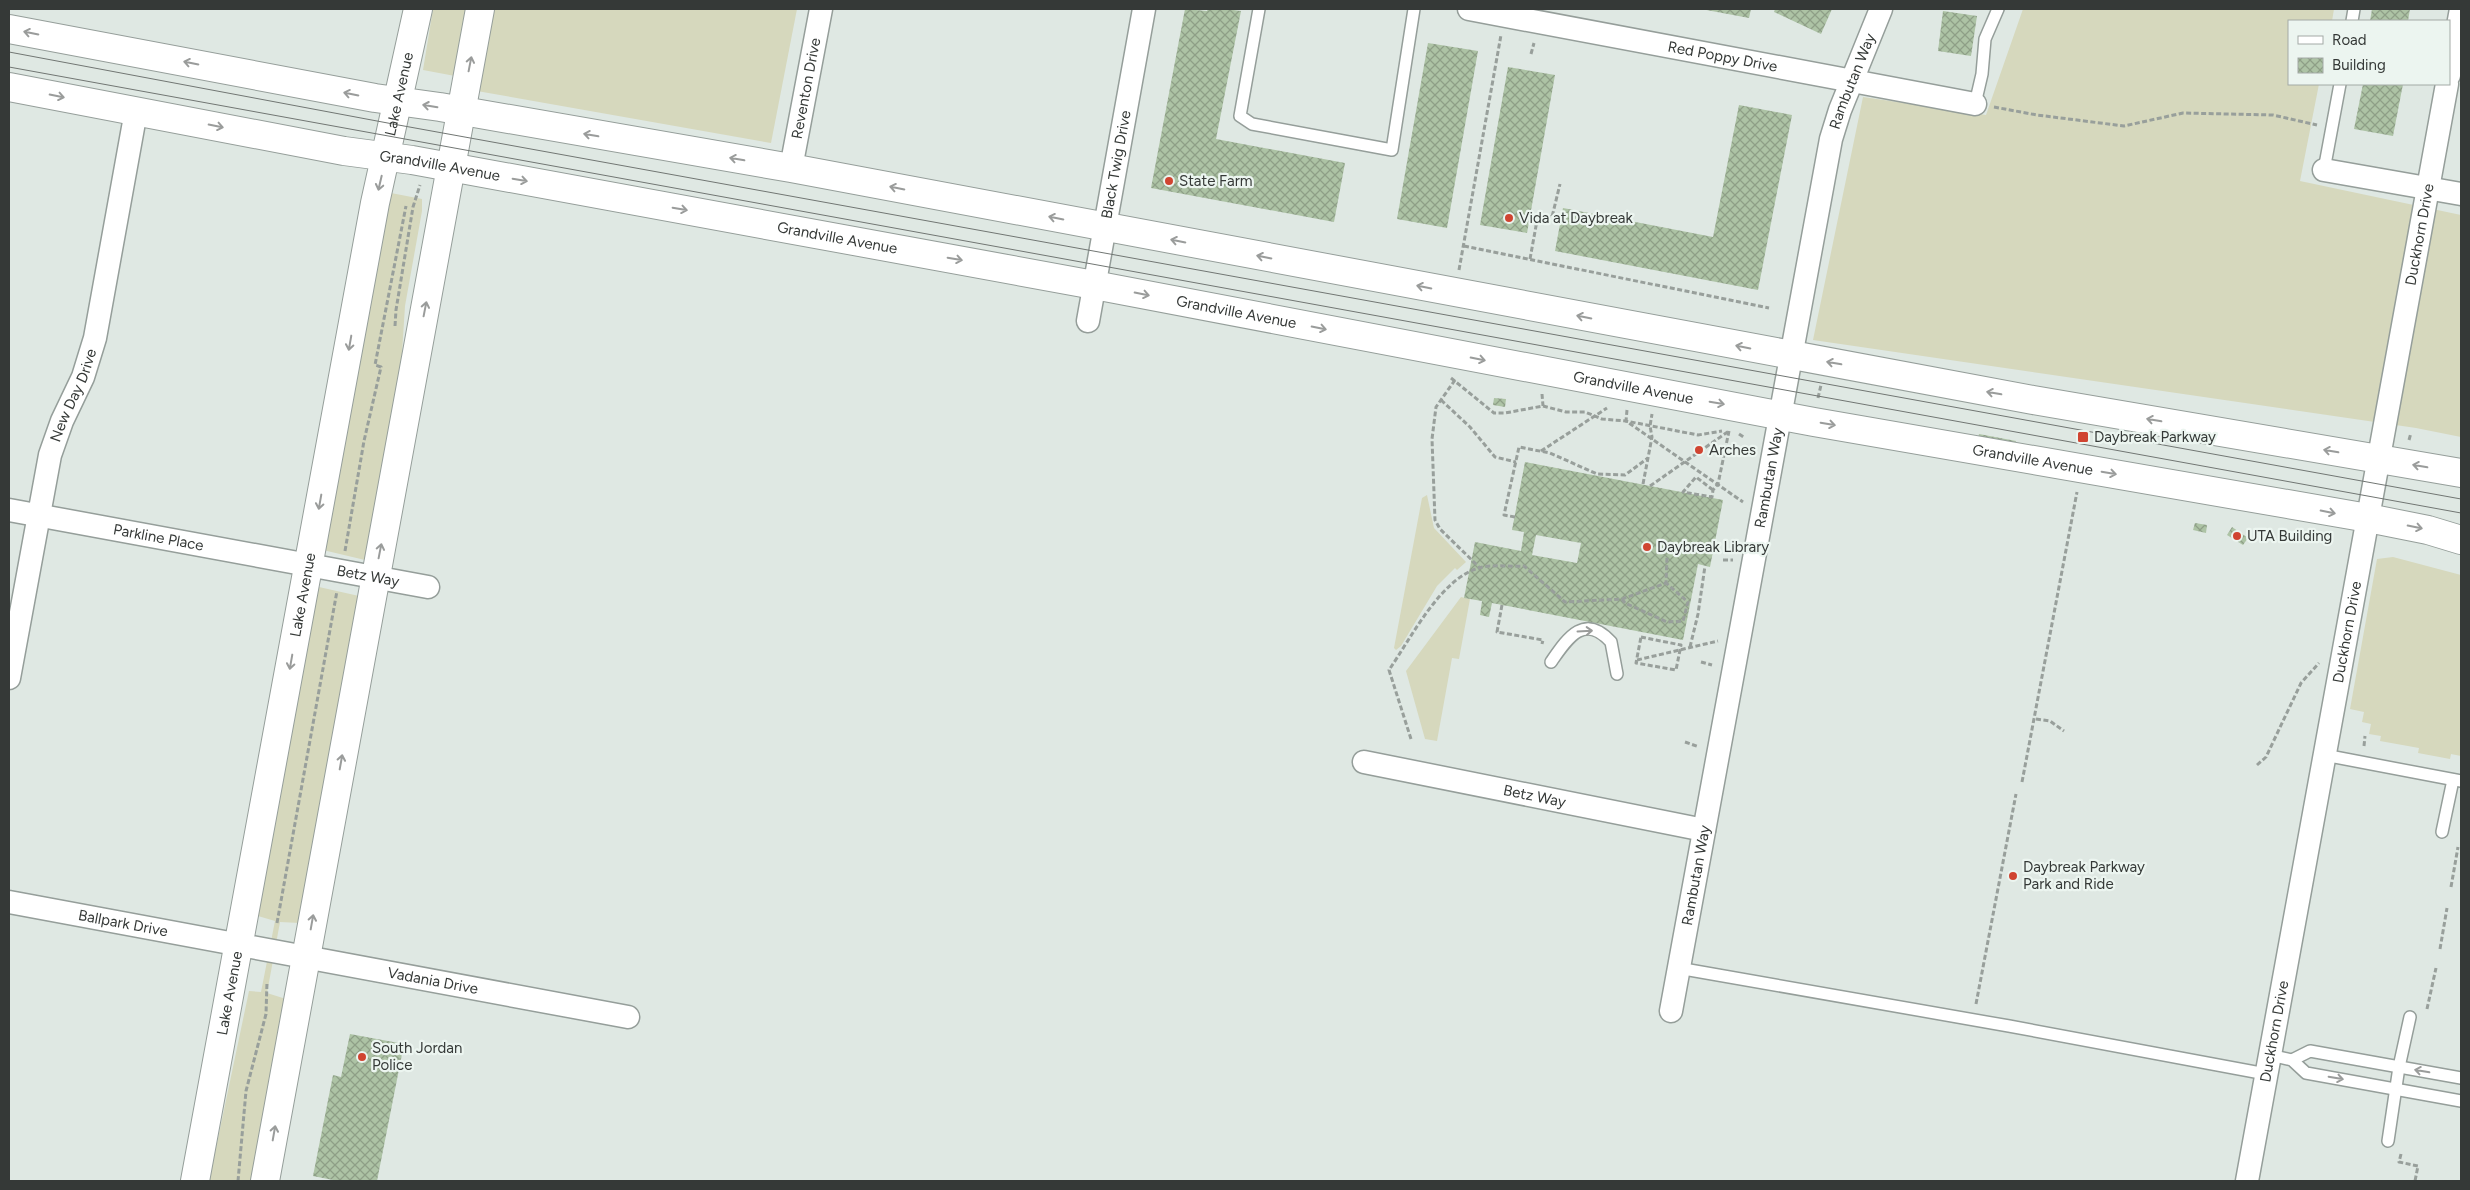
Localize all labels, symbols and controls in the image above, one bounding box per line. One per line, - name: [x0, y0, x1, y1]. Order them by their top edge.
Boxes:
- legend: [2288, 20, 2450, 85]
- one-way arrow: [24, 28, 40, 38]
- street label: Rambutan Way: [1826, 31, 1879, 132]
- text: Road: [2332, 31, 2367, 49]
- street label: Reventon Drive: [788, 36, 824, 141]
- street label: Red Poppy Drive: [1666, 37, 1779, 76]
- street label: Lake Avenue: [381, 50, 417, 138]
- one-way arrow: [466, 56, 476, 72]
- text: Building: [2332, 56, 2386, 74]
- one-way arrow: [183, 58, 199, 68]
- one-way arrow: [343, 88, 359, 98]
- one-way arrow: [48, 92, 64, 102]
- one-way arrow: [422, 100, 438, 110]
- street label: Black Twig Drive: [1098, 109, 1135, 220]
- one-way arrow: [208, 122, 224, 132]
- one-way arrow: [584, 129, 600, 139]
- street label: Grandville Avenue: [378, 147, 501, 185]
- one-way arrow: [729, 154, 745, 164]
- place label: State Farm: [1179, 172, 1253, 190]
- one-way arrow: [375, 174, 384, 190]
- one-way arrow: [512, 175, 528, 185]
- marker: State Farm: [1163, 175, 1175, 187]
- street label: Duckhorn Drive: [2401, 182, 2438, 287]
- one-way arrow: [889, 183, 905, 193]
- one-way arrow: [672, 205, 688, 215]
- place label: Vida at Daybreak: [1519, 209, 1633, 227]
- marker: Vida at Daybreak: [1503, 212, 1515, 224]
- one-way arrow: [1049, 213, 1065, 222]
- street label: Grandville Avenue: [776, 218, 899, 258]
- one-way arrow: [1170, 236, 1186, 246]
- one-way arrow: [1257, 252, 1273, 262]
- one-way arrow: [946, 255, 962, 265]
- one-way arrow: [1416, 282, 1432, 291]
- one-way arrow: [1133, 290, 1149, 299]
- street label: Grandville Avenue: [1175, 292, 1298, 332]
- one-way arrow: [421, 301, 431, 317]
- one-way arrow: [1576, 311, 1592, 321]
- one-way arrow: [1310, 324, 1326, 333]
- one-way arrow: [344, 334, 354, 350]
- one-way arrow: [1736, 341, 1752, 351]
- street label: New Day Drive: [46, 347, 100, 444]
- one-way arrow: [1470, 355, 1486, 364]
- one-way arrow: [1826, 358, 1842, 368]
- street label: Grandville Avenue: [1572, 367, 1695, 408]
- one-way arrow: [1986, 387, 2002, 397]
- one-way arrow: [1709, 399, 1725, 409]
- one-way arrow: [2147, 414, 2163, 424]
- one-way arrow: [1820, 420, 1836, 430]
- street label: Rambutan Way: [1751, 426, 1787, 529]
- place label: Daybreak Parkway: [2094, 428, 2216, 446]
- marker: Daybreak Parkway: [2076, 430, 2090, 444]
- place label: Arches: [1709, 441, 1756, 459]
- street label: Grandville Avenue: [1971, 441, 2094, 479]
- marker: Arches: [1693, 444, 1705, 456]
- one-way arrow: [2324, 446, 2340, 456]
- one-way arrow: [2413, 461, 2429, 471]
- one-way arrow: [2101, 469, 2117, 479]
- one-way arrow: [315, 494, 325, 510]
- one-way arrow: [2320, 507, 2336, 517]
- street label: Parkline Place: [112, 520, 205, 555]
- one-way arrow: [2406, 523, 2422, 532]
- place label: UTA Building: [2247, 527, 2332, 545]
- marker: UTA Building: [2231, 530, 2243, 542]
- place label: Daybreak Library: [1657, 538, 1769, 556]
- marker: Daybreak Library: [1641, 541, 1653, 553]
- one-way arrow: [376, 543, 386, 559]
- street label: Lake Avenue: [286, 551, 319, 638]
- street label: Betz Way: [335, 561, 401, 591]
- street label: Duckhorn Drive: [2329, 580, 2365, 684]
- one-way arrow: [1576, 626, 1592, 635]
- one-way arrow: [285, 654, 295, 670]
- one-way arrow: [337, 754, 347, 770]
- street label: Betz Way: [1502, 781, 1568, 811]
- street label: Rambutan Way: [1678, 824, 1714, 927]
- place label: Daybreak Parkway Park and Ride: [2023, 858, 2145, 893]
- marker: Daybreak Parkway Park and Ride: [2007, 870, 2019, 882]
- street label: Ballpark Drive: [77, 906, 169, 940]
- one-way arrow: [307, 914, 317, 930]
- street label: Lake Avenue: [213, 950, 246, 1037]
- street label: Vadania Drive: [386, 963, 480, 998]
- street label: Duckhorn Drive: [2256, 979, 2292, 1084]
- place label: South Jordan Police: [372, 1039, 462, 1074]
- marker: South Jordan Police: [356, 1051, 368, 1063]
- one-way arrow: [2414, 1066, 2430, 1076]
- one-way arrow: [2327, 1074, 2343, 1083]
- one-way arrow: [269, 1126, 279, 1142]

